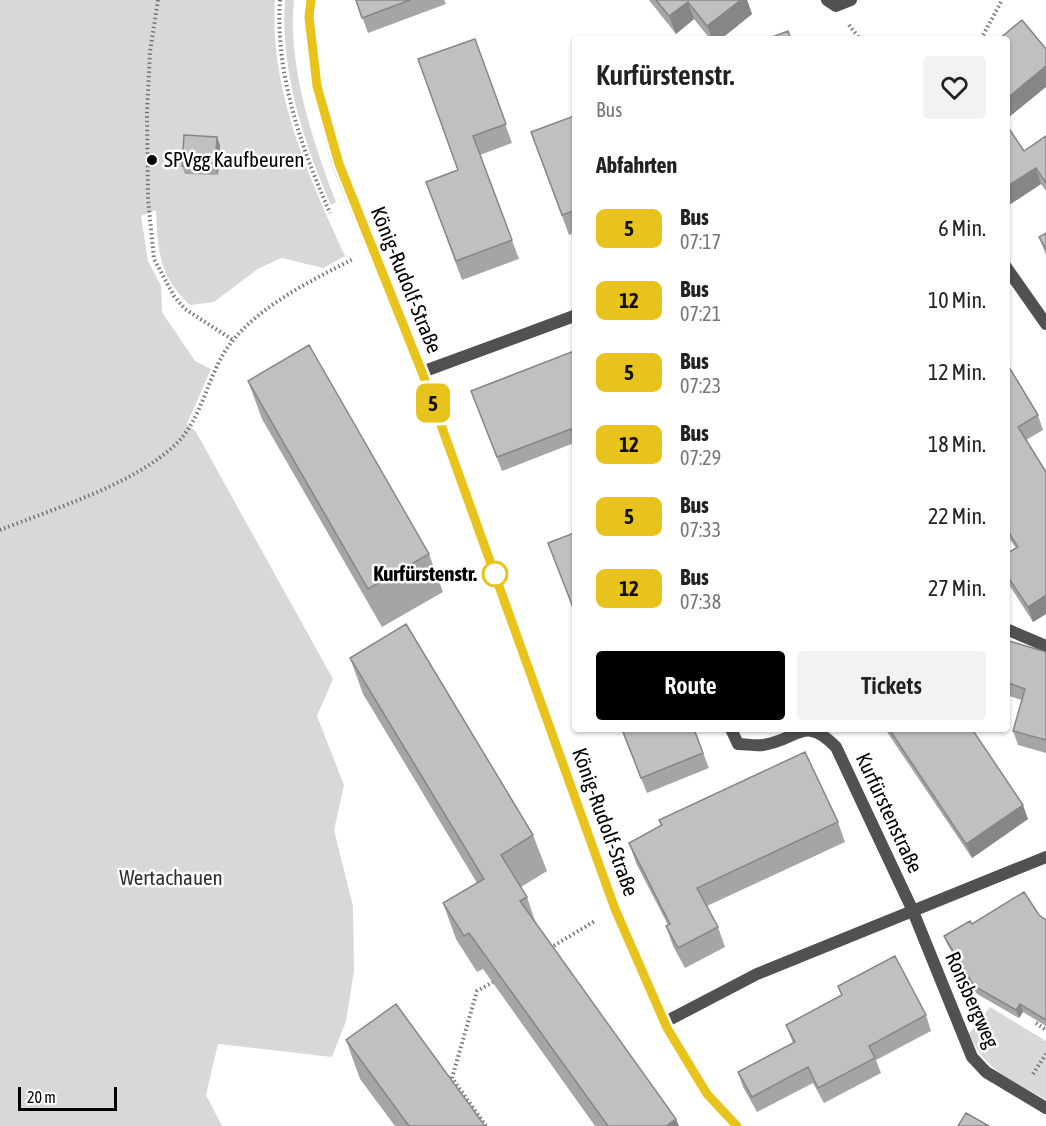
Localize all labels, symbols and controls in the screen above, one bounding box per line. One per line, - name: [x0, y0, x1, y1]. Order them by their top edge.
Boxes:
- button: heart: [923, 56, 986, 119]
- text: Kurfürstenstr.: [596, 59, 735, 91]
- text: Bus: [596, 98, 622, 121]
- place label: SPVgg Kaufbeuren: [164, 147, 305, 171]
- text: Abfahrten: [596, 152, 677, 178]
- marker: SPVgg Kaufbeuren: [145, 153, 159, 167]
- street label: König-Rudolf-Straße: [367, 203, 447, 356]
- text: Bus: [680, 204, 709, 230]
- text: 6 Min.: [938, 215, 986, 241]
- text: 5: [624, 216, 634, 240]
- text: 07:17: [680, 230, 721, 253]
- text: Bus: [680, 276, 709, 302]
- text: 10 Min.: [928, 287, 986, 313]
- text: 12: [619, 288, 639, 312]
- text: 07:21: [680, 302, 721, 325]
- text: Bus: [680, 348, 709, 374]
- text: 12 Min.: [928, 359, 986, 385]
- text: 5: [624, 360, 634, 384]
- text: 07:23: [680, 374, 721, 397]
- line badge: 5: [414, 384, 452, 422]
- text: 5: [428, 391, 438, 415]
- text: Bus: [680, 420, 709, 446]
- text: 18 Min.: [928, 431, 986, 457]
- text: 12: [619, 432, 639, 456]
- text: 07:29: [680, 446, 721, 469]
- text: Bus: [680, 492, 709, 518]
- text: 22 Min.: [928, 503, 986, 529]
- text: 5: [624, 504, 634, 528]
- text: 07:33: [680, 518, 721, 541]
- place label: Kurfürstenstr.: [373, 561, 477, 585]
- marker: Kurfürstenstr.: [482, 561, 508, 587]
- text: Bus: [680, 564, 709, 590]
- text: 27 Min.: [928, 575, 986, 601]
- text: 12: [619, 576, 639, 600]
- text: 07:38: [680, 590, 721, 613]
- button: Route: [596, 651, 785, 720]
- button: Tickets: [797, 651, 986, 720]
- street label: König-Rudolf-Straße: [568, 744, 644, 899]
- street label: Kurfürstenstraße: [852, 749, 928, 876]
- park label: Wertachauen: [119, 865, 223, 889]
- street label: Ronsbergweg: [941, 948, 1005, 1052]
- scale bar: [18, 1084, 117, 1112]
- text: 20 m: [27, 1088, 56, 1106]

